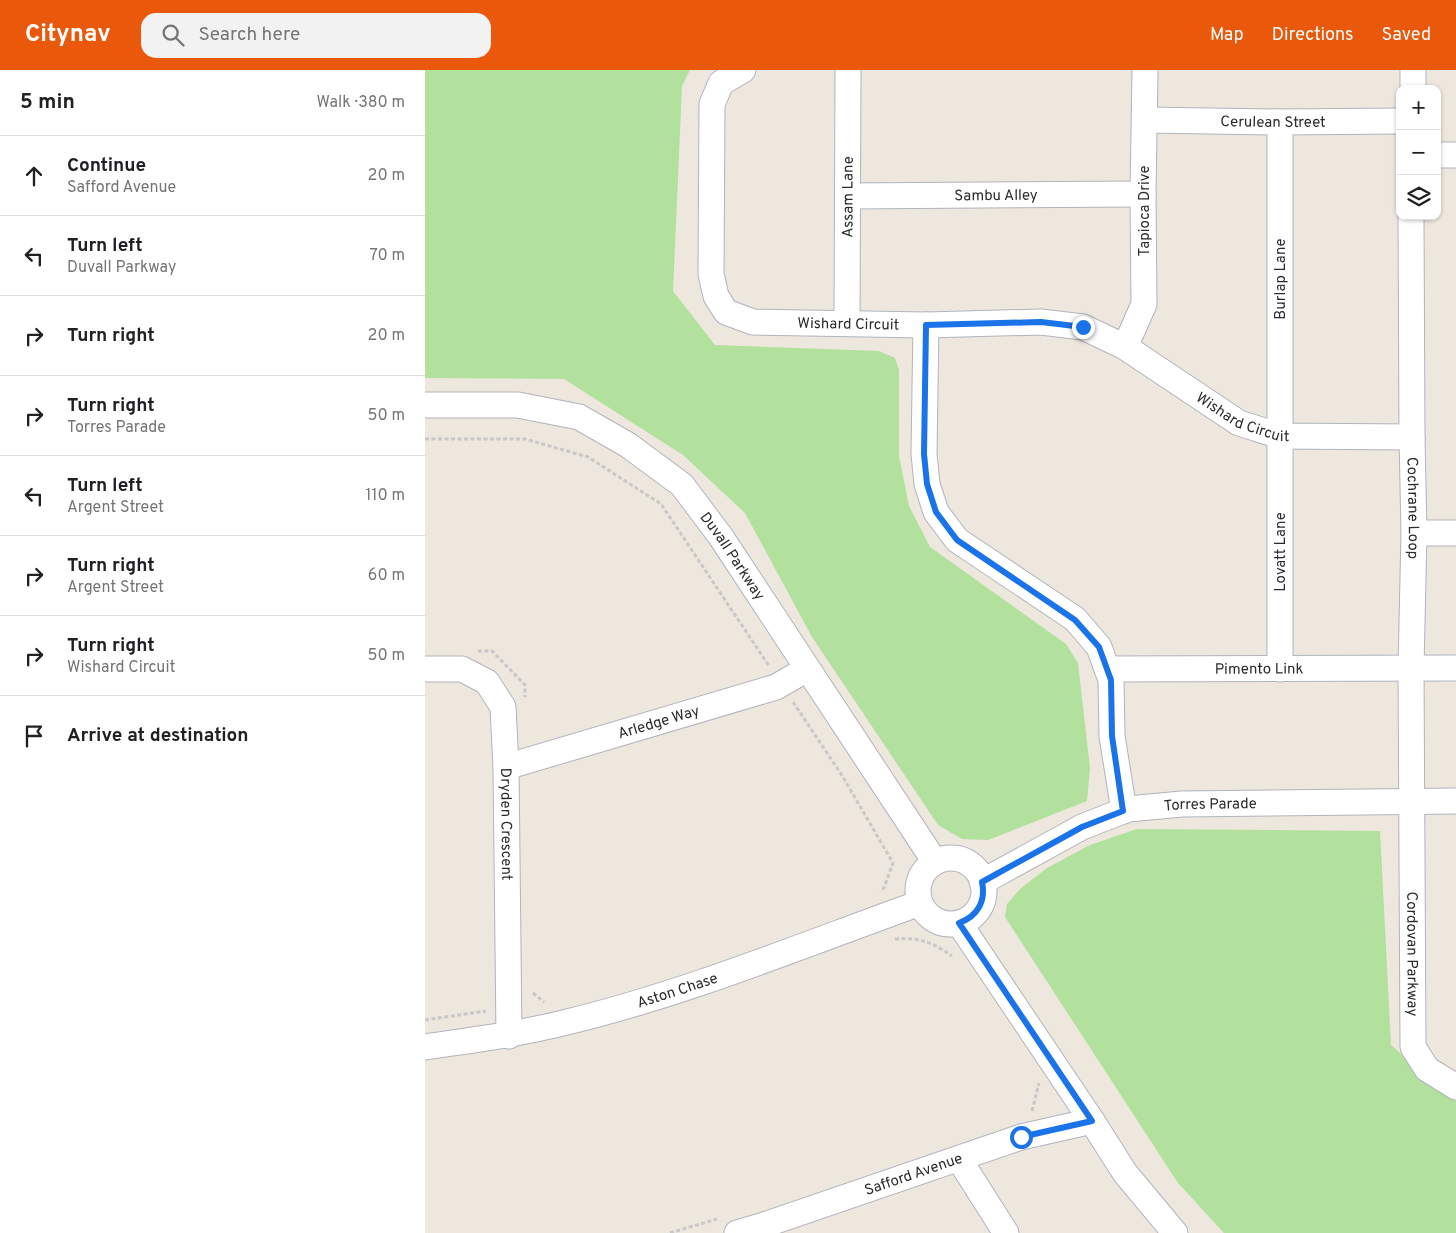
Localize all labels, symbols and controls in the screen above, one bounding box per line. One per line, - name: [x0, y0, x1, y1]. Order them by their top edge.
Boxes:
- search box: [141, 13, 491, 58]
- text: Citynav: [25, 20, 111, 50]
- icon: search: [159, 21, 187, 49]
- text: Search here: [199, 23, 300, 47]
- text: Map: [1210, 24, 1244, 47]
- text: Directions: [1272, 24, 1354, 47]
- text: Saved: [1382, 24, 1431, 47]
- map controls: [1396, 85, 1441, 220]
- button: +: [1396, 85, 1441, 130]
- text: 5 min: [20, 89, 75, 116]
- text: Walk · 380 m: [317, 93, 405, 113]
- street label: Cerulean Street: [1220, 113, 1326, 133]
- button: −: [1396, 130, 1441, 175]
- text: Continue: [67, 154, 146, 178]
- street label: Assam Lane: [839, 156, 859, 238]
- icon: ahead: [20, 162, 48, 190]
- street label: Tapioca Drive: [1136, 165, 1155, 257]
- text: 20 m: [368, 166, 405, 186]
- button: layers: [1396, 175, 1441, 220]
- text: Safford Avenue: [67, 178, 176, 198]
- street label: Sambu Alley: [954, 187, 1038, 206]
- text: Turn left: [67, 234, 143, 258]
- street label: Burlap Lane: [1272, 238, 1291, 320]
- icon: left: [20, 242, 48, 270]
- text: 70 m: [370, 246, 405, 266]
- text: Duvall Parkway: [67, 258, 176, 278]
- street label: Wishard Circuit: [797, 315, 899, 336]
- route end: [1072, 316, 1095, 339]
- icon: right: [20, 322, 48, 350]
- text: Turn right: [67, 324, 155, 348]
- text: 20 m: [368, 326, 405, 346]
- street label: Wishard Circuit: [1192, 389, 1289, 447]
- text: Turn right: [67, 394, 155, 418]
- icon: right: [20, 402, 48, 430]
- text: 50 m: [368, 406, 405, 426]
- text: Torres Parade: [67, 418, 166, 438]
- street label: Cochrane Loop: [1401, 457, 1422, 559]
- text: Turn left: [67, 474, 143, 498]
- icon: left: [20, 482, 48, 510]
- text: 110 m: [365, 486, 405, 506]
- text: Argent Street: [67, 498, 164, 518]
- street label: Duvall Parkway: [695, 509, 768, 605]
- street label: Lovatt Lane: [1272, 512, 1291, 592]
- text: Turn right: [67, 554, 155, 578]
- icon: right: [20, 562, 48, 590]
- text: 60 m: [368, 566, 405, 586]
- text: Argent Street: [67, 578, 164, 598]
- text: Turn right: [67, 634, 155, 658]
- icon: right: [20, 642, 48, 670]
- text: 50 m: [368, 646, 405, 666]
- text: Wishard Circuit: [67, 658, 176, 678]
- street label: Pimento Link: [1215, 660, 1303, 680]
- street label: Arledge Way: [616, 702, 702, 744]
- icon: arrive: [20, 722, 48, 750]
- text: Arrive at destination: [67, 724, 248, 748]
- street label: Dryden Crescent: [495, 768, 515, 880]
- street label: Torres Parade: [1163, 795, 1257, 817]
- street label: Cordovan Parkway: [1401, 891, 1421, 1017]
- street label: Aston Chase: [635, 969, 721, 1013]
- route start: [1010, 1126, 1033, 1149]
- street label: Safford Avenue: [862, 1150, 965, 1201]

